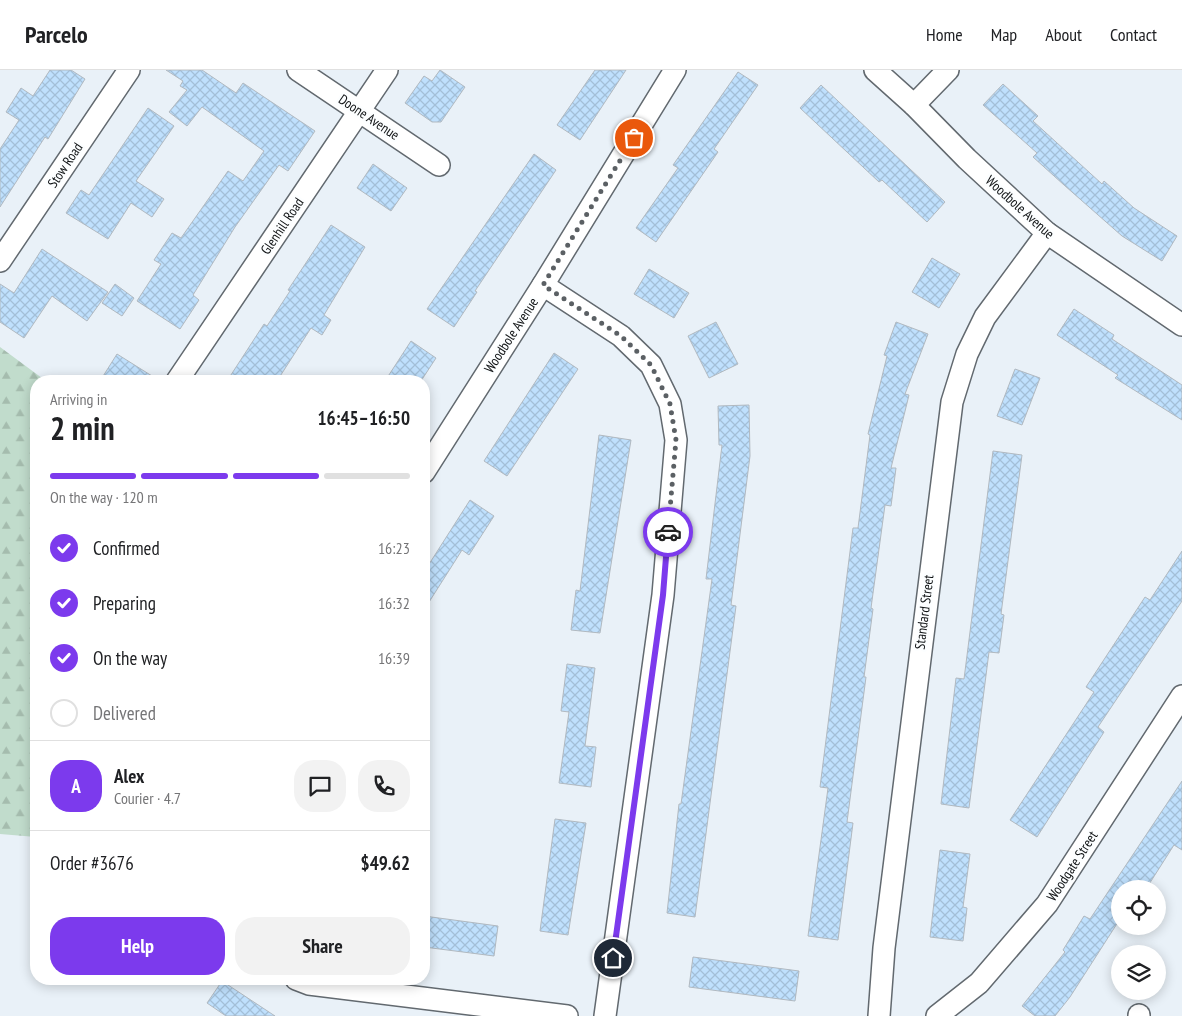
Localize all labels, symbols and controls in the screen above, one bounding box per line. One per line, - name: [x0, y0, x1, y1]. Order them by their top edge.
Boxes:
- text: Parcelo: [25, 19, 88, 50]
- text: Home: [926, 23, 963, 46]
- text: Map: [991, 23, 1017, 46]
- text: About: [1045, 23, 1082, 46]
- text: Contact: [1110, 23, 1157, 46]
- street label: Doone Avenue: [335, 90, 403, 144]
- pin: [613, 117, 655, 159]
- icon: bag: [620, 124, 648, 152]
- street label: Stow Road: [43, 139, 87, 191]
- street label: Woodbole Avenue: [982, 171, 1058, 243]
- street label: Glenhill Road: [256, 194, 308, 258]
- street label: Woodbole Avenue: [480, 294, 542, 376]
- text: Arriving in: [50, 389, 107, 409]
- text: 16:45–16:50: [317, 406, 410, 430]
- text: 2 min: [50, 407, 115, 449]
- text: On the way · 120 m: [50, 487, 158, 507]
- courier: [643, 507, 693, 557]
- icon: car: [654, 518, 682, 546]
- icon: check: [50, 534, 78, 562]
- text: Confirmed: [93, 536, 160, 560]
- text: 16:23: [378, 538, 410, 558]
- street label: Standard Street: [910, 573, 938, 650]
- icon: check: [50, 589, 78, 617]
- text: Preparing: [93, 591, 156, 615]
- text: 16:32: [378, 593, 410, 613]
- icon: check: [50, 644, 78, 672]
- text: On the way: [93, 646, 167, 670]
- text: 16:39: [378, 648, 410, 668]
- text: Delivered: [93, 701, 156, 725]
- button: chat: [294, 760, 346, 812]
- button: phone: [358, 760, 410, 812]
- text: Alex: [114, 764, 144, 788]
- text: A: [71, 774, 81, 798]
- text: Courier · 4.7: [114, 788, 181, 808]
- street label: Woodgate Street: [1043, 827, 1101, 905]
- text: Order #3676: [50, 851, 134, 875]
- text: $49.62: [361, 851, 410, 875]
- map controls: [1111, 880, 1166, 1000]
- button: locate: [1111, 880, 1166, 935]
- button: Help: [50, 917, 225, 975]
- button: Share: [235, 917, 410, 975]
- pin: [592, 937, 634, 979]
- icon: home: [599, 944, 627, 972]
- button: layers: [1111, 945, 1166, 1000]

